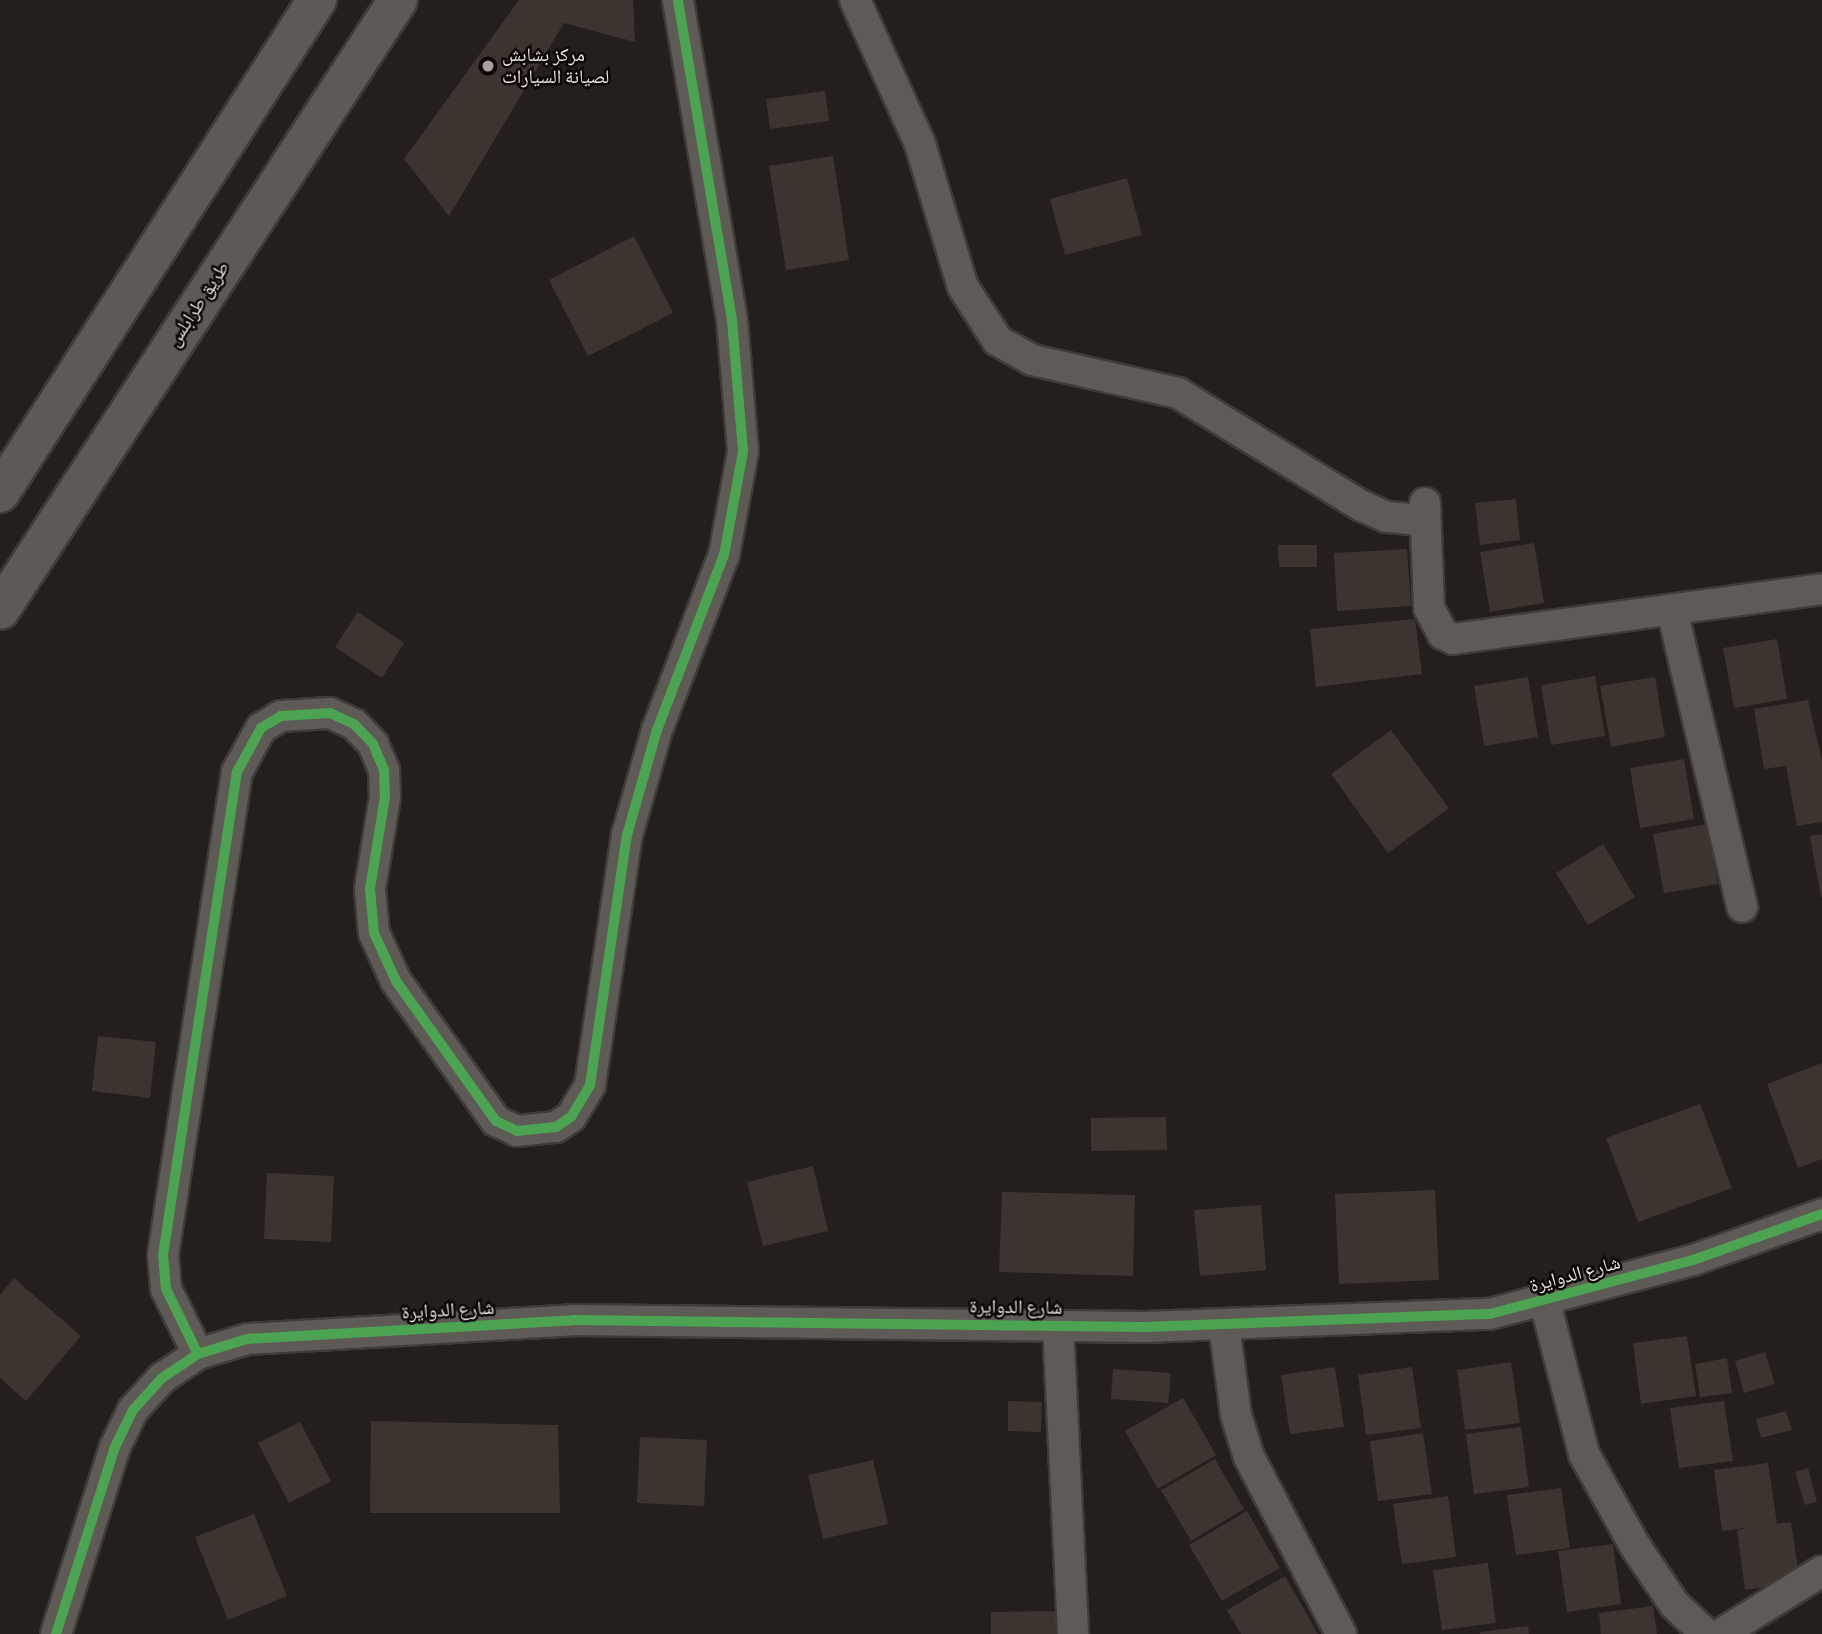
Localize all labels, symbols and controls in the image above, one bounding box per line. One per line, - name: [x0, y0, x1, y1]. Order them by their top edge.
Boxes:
- place label: مركز بشابش لصيانة السيارات: [502, 44, 609, 88]
- marker: مركز بشابش لصيانة السيارات: [480, 58, 496, 74]
- street label: طريق طرابلس: [162, 257, 234, 351]
- street label: شارع الدوايرة: [1527, 1251, 1623, 1297]
- street label: شارع الدوايرة: [969, 1295, 1063, 1319]
- street label: شارع الدوايرة: [401, 1296, 495, 1324]

